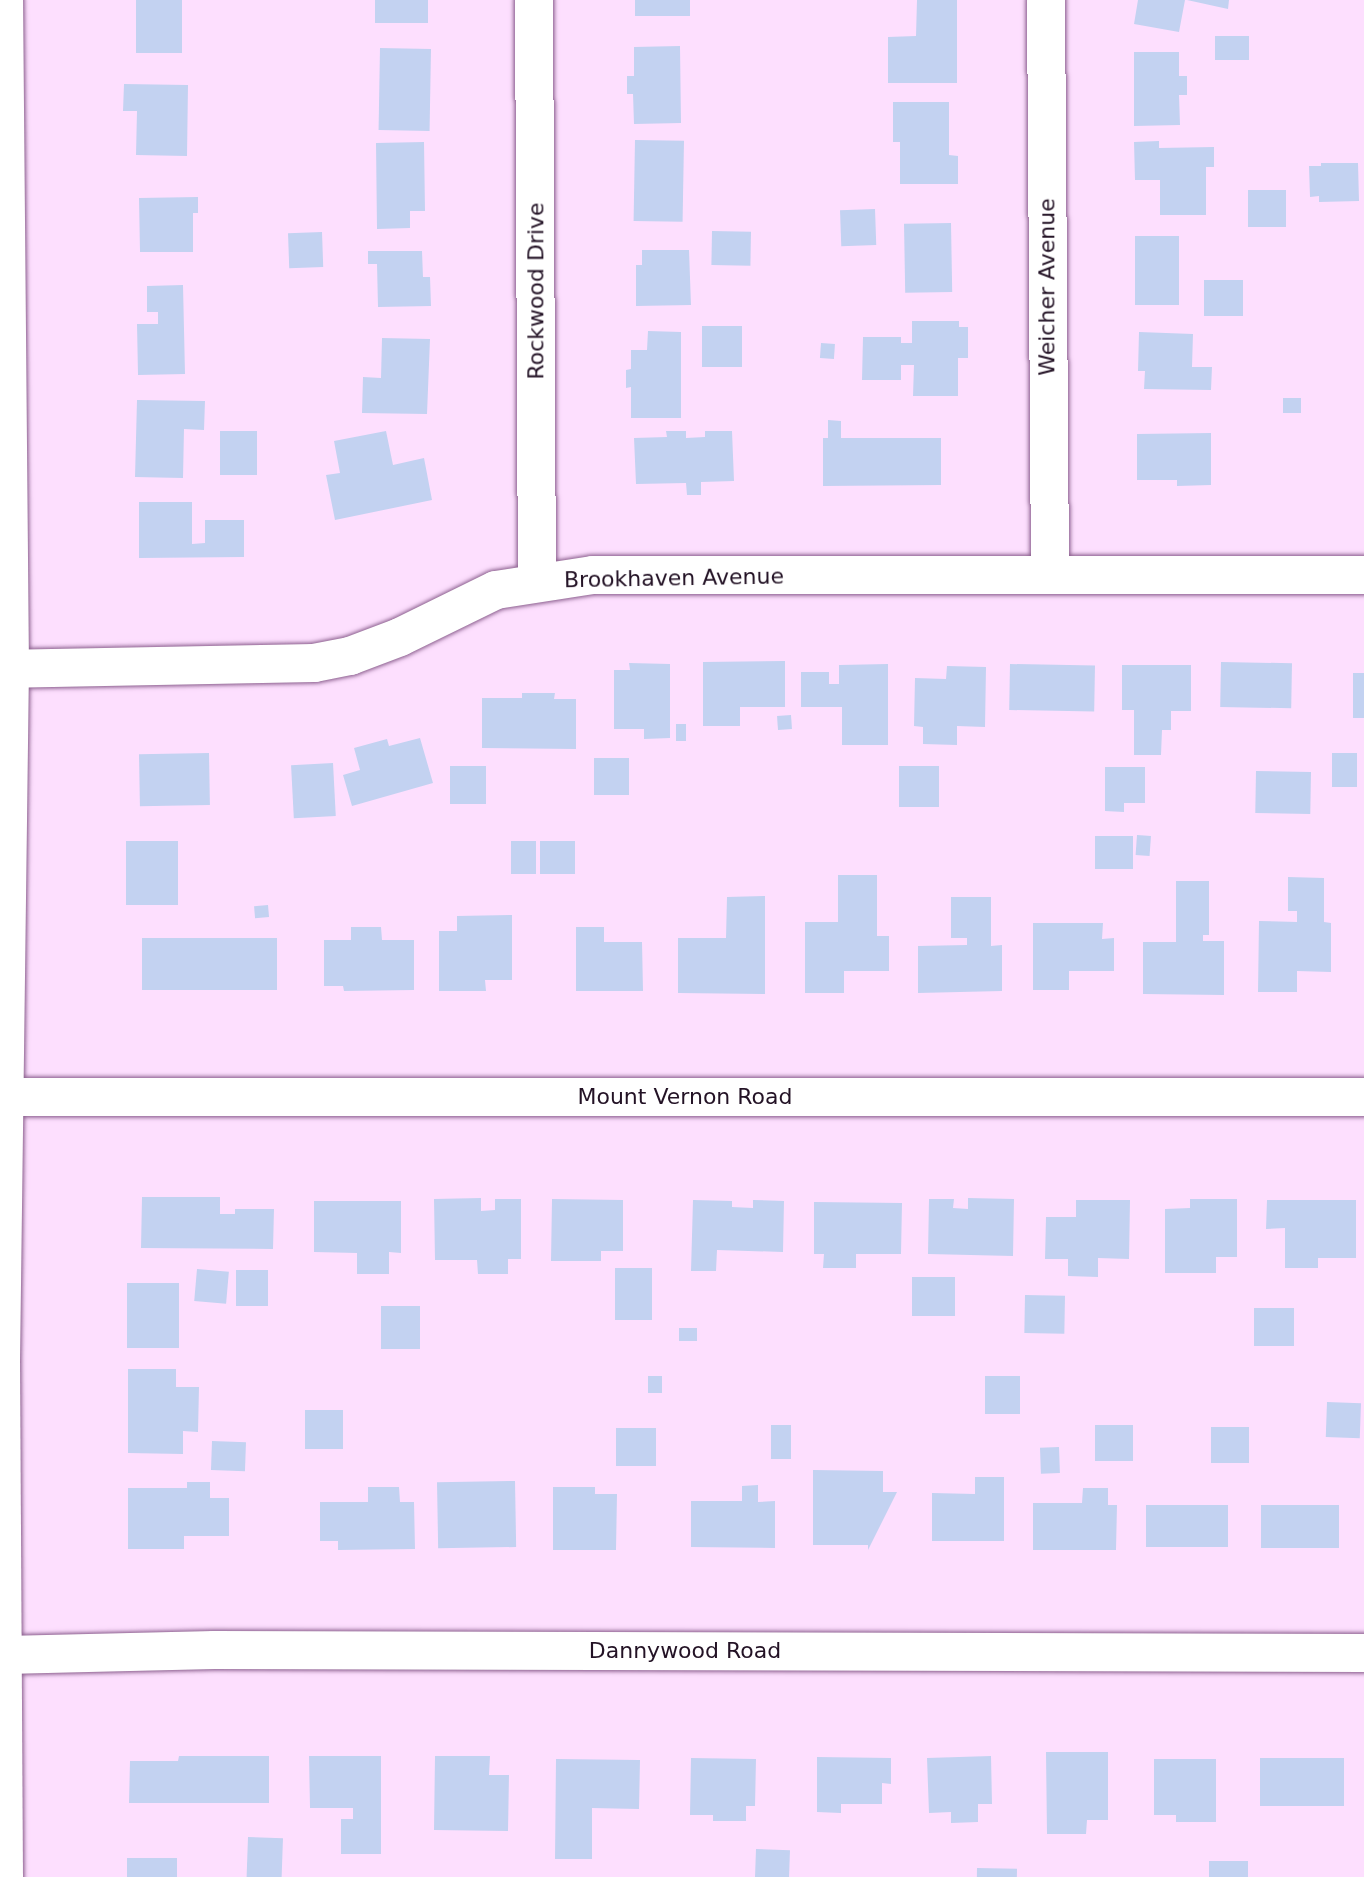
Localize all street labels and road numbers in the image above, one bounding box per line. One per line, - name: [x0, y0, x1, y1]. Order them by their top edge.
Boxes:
- street label: Weicher Avenue: [1034, 198, 1060, 376]
- street label: Rockwood Drive: [523, 202, 549, 380]
- street label: Brookhaven Avenue: [564, 563, 784, 593]
- street label: Mount Vernon Road: [577, 1084, 793, 1110]
- street label: Dannywood Road: [589, 1638, 781, 1664]

